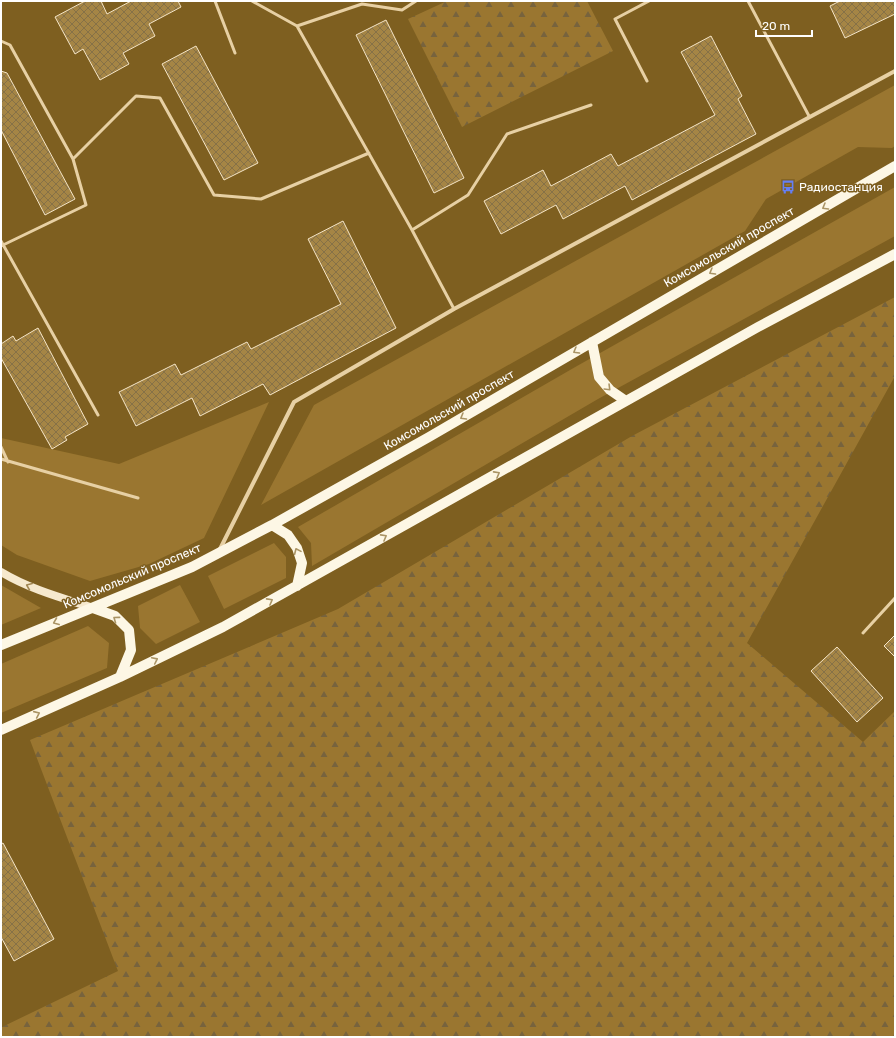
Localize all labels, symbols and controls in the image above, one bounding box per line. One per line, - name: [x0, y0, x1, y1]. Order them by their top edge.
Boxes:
- scale bar: [756, 12, 812, 38]
- text: 20 m: [762, 19, 790, 33]
- bus stop icon: Радиостанция: [780, 179, 796, 195]
- place label: Радиостанция: [799, 180, 883, 194]
- one-way arrow: [822, 202, 829, 209]
- street label: Комсомольский проспект: [661, 204, 797, 290]
- one-way arrow: [709, 267, 716, 274]
- one-way arrow: [573, 346, 580, 354]
- street label: Комсомольский проспект: [381, 367, 517, 453]
- one-way arrow: [603, 383, 611, 390]
- one-way arrow: [460, 412, 467, 419]
- one-way arrow: [493, 471, 500, 478]
- one-way arrow: [380, 535, 387, 542]
- street label: Комсомольский проспект: [61, 541, 203, 611]
- one-way arrow: [294, 547, 302, 555]
- one-way arrow: [26, 582, 33, 590]
- one-way arrow: [266, 598, 274, 606]
- one-way arrow: [113, 617, 120, 624]
- one-way arrow: [53, 618, 60, 626]
- one-way arrow: [150, 657, 158, 665]
- one-way arrow: [32, 711, 40, 719]

